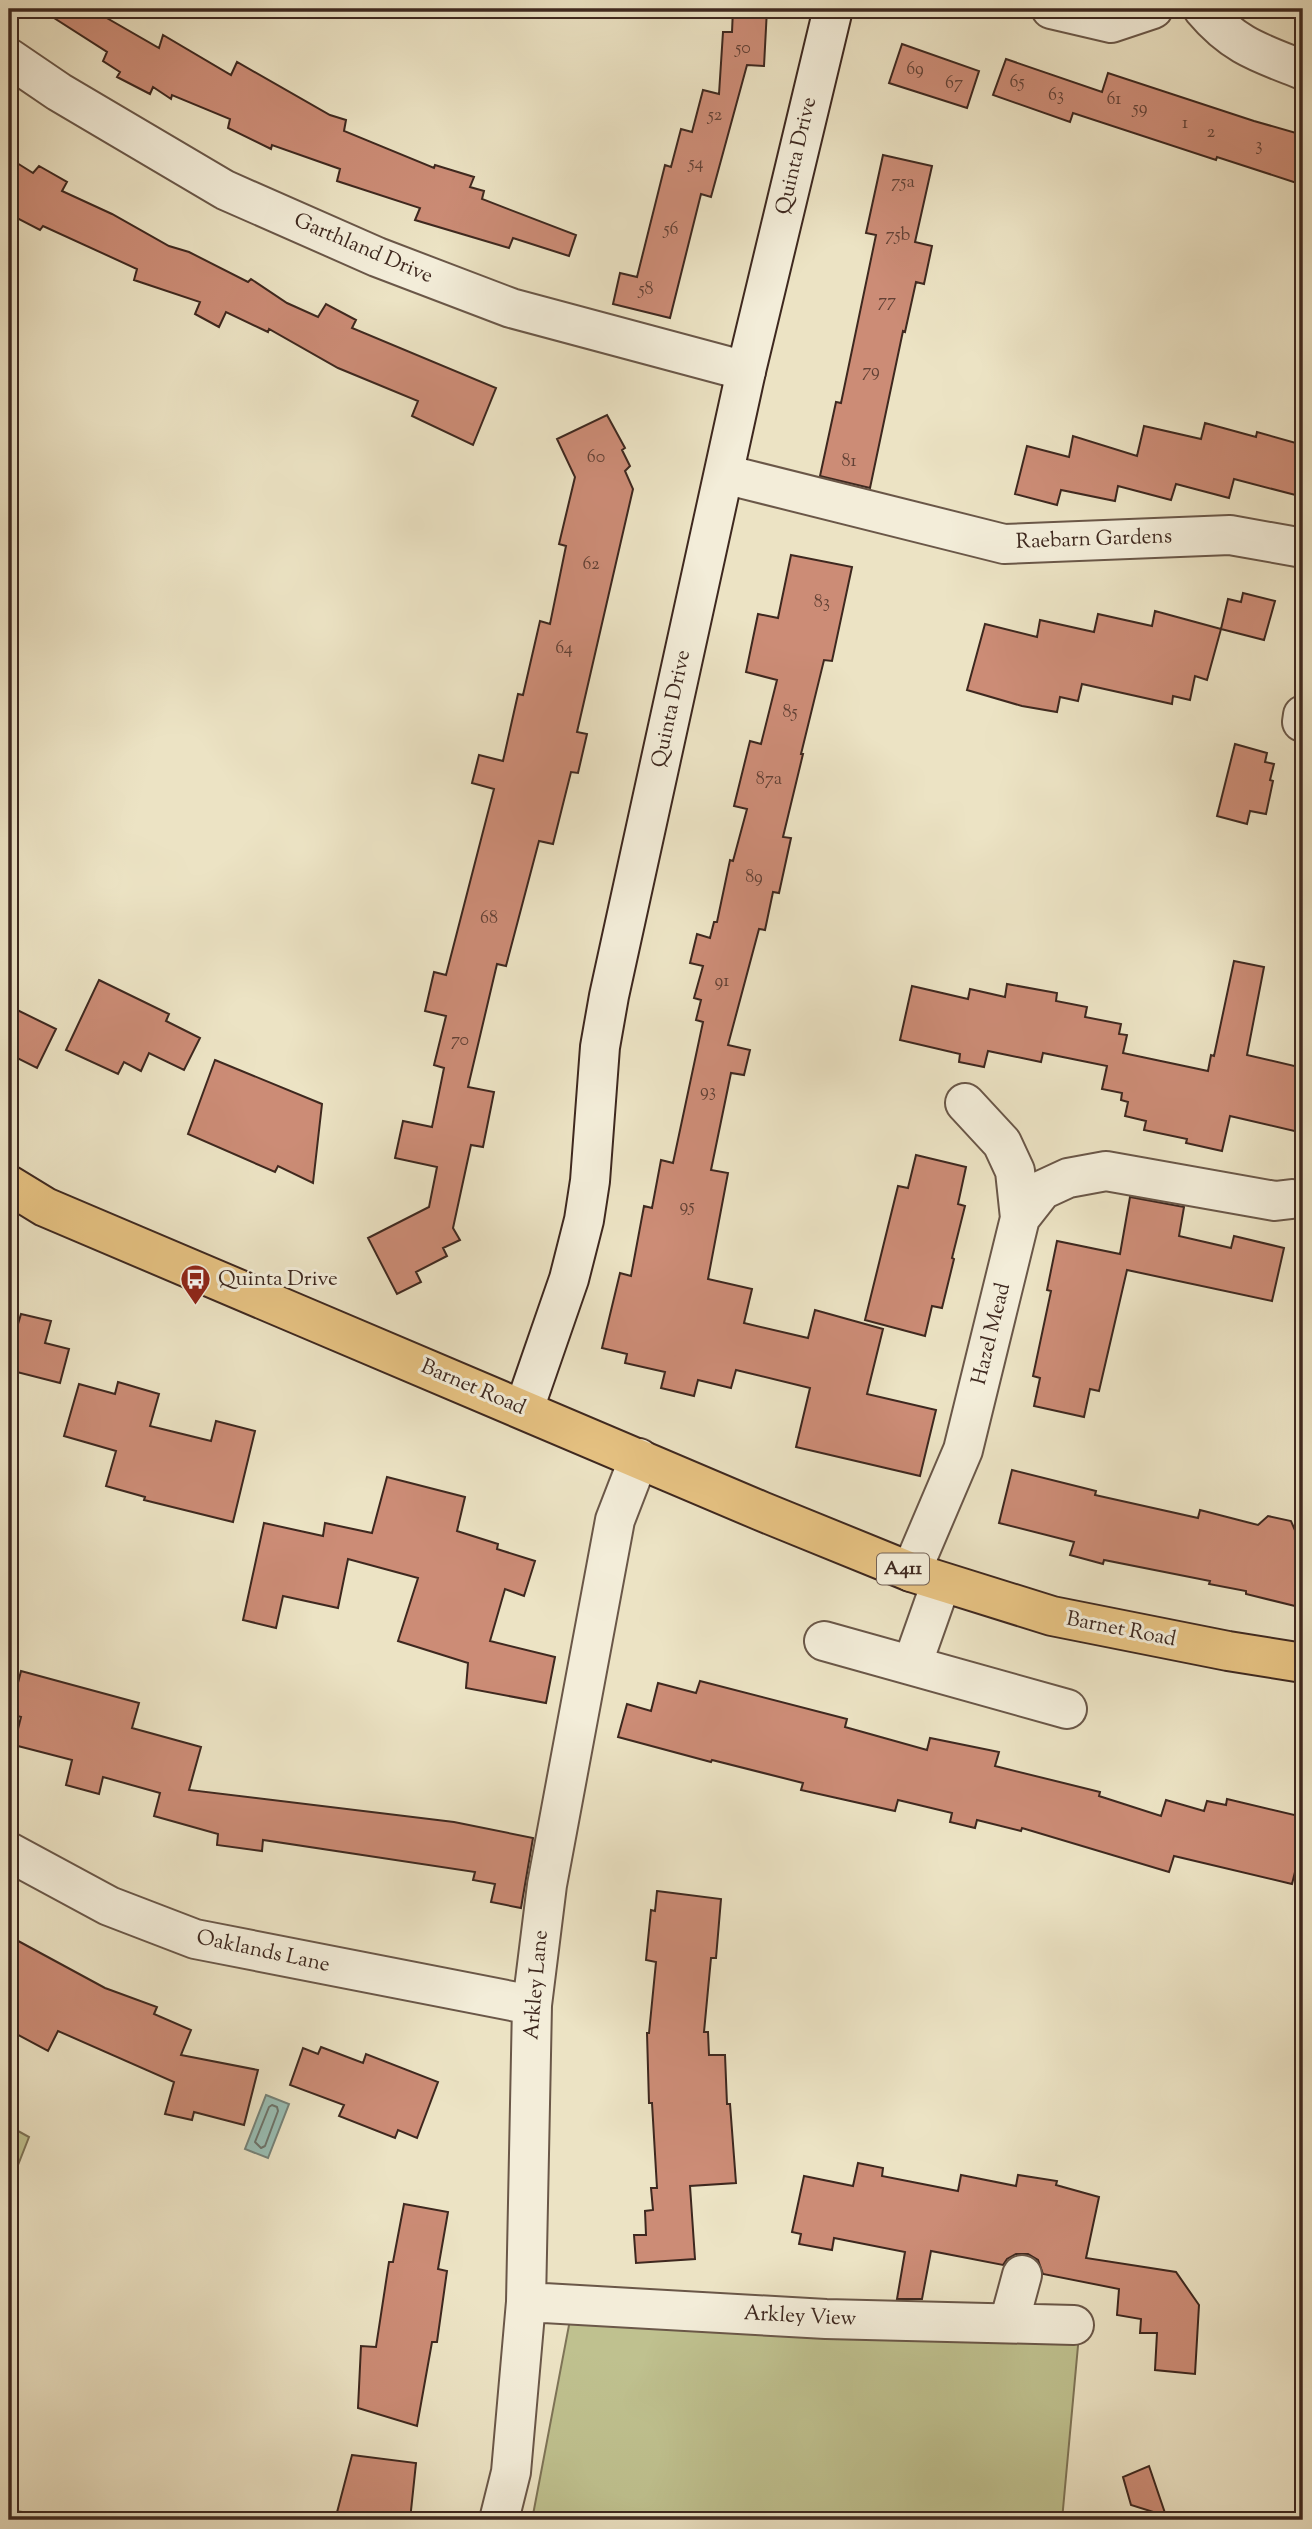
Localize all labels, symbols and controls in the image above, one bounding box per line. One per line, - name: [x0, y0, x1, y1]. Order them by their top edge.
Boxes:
- house number: 50: [734, 36, 751, 62]
- house number: 69: [906, 57, 924, 83]
- house number: 65: [1009, 70, 1025, 96]
- house number: 67: [945, 71, 963, 97]
- house number: 63: [1048, 83, 1064, 109]
- house number: 61: [1107, 87, 1121, 113]
- street label: Quinta Drive: [769, 94, 825, 218]
- house number: 59: [1132, 96, 1148, 122]
- house number: 52: [707, 103, 723, 129]
- house number: 1: [1182, 111, 1188, 137]
- house number: 2: [1207, 120, 1216, 146]
- house number: 3: [1255, 133, 1263, 159]
- house number: 54: [687, 151, 704, 177]
- house number: 75a: [891, 170, 915, 196]
- street label: Garthland Drive: [289, 206, 437, 292]
- house number: 56: [662, 217, 679, 243]
- house number: 75b: [886, 223, 911, 249]
- house number: 58: [637, 277, 654, 303]
- house number: 77: [878, 289, 896, 315]
- house number: 79: [862, 359, 880, 385]
- house number: 60: [587, 445, 605, 471]
- house number: 81: [841, 449, 857, 475]
- street label: Raebarn Gardens: [1015, 522, 1173, 558]
- house number: 62: [582, 552, 600, 578]
- house number: 83: [814, 590, 830, 616]
- house number: 64: [555, 636, 573, 662]
- street label: Quinta Drive: [645, 647, 699, 771]
- house number: 85: [782, 700, 798, 726]
- house number: 87a: [756, 767, 782, 793]
- house number: 89: [745, 865, 763, 891]
- house number: 68: [480, 906, 498, 932]
- house number: 91: [715, 969, 729, 995]
- house number: 70: [451, 1028, 469, 1054]
- house number: 93: [700, 1079, 716, 1105]
- house number: 95: [679, 1194, 695, 1220]
- bus stop icon: Quinta Drive: [178, 1263, 212, 1307]
- place label: Quinta Drive: [218, 1265, 338, 1295]
- street label: Hazel Mead: [965, 1280, 1019, 1388]
- street label: Barnet Road: [416, 1352, 530, 1424]
- road number: A411: [877, 1554, 929, 1584]
- street label: Barnet Road: [1064, 1605, 1179, 1655]
- street label: Oaklands Lane: [194, 1923, 332, 1981]
- street label: Arkley Lane: [517, 1929, 557, 2041]
- street label: Arkley View: [743, 2299, 857, 2335]

